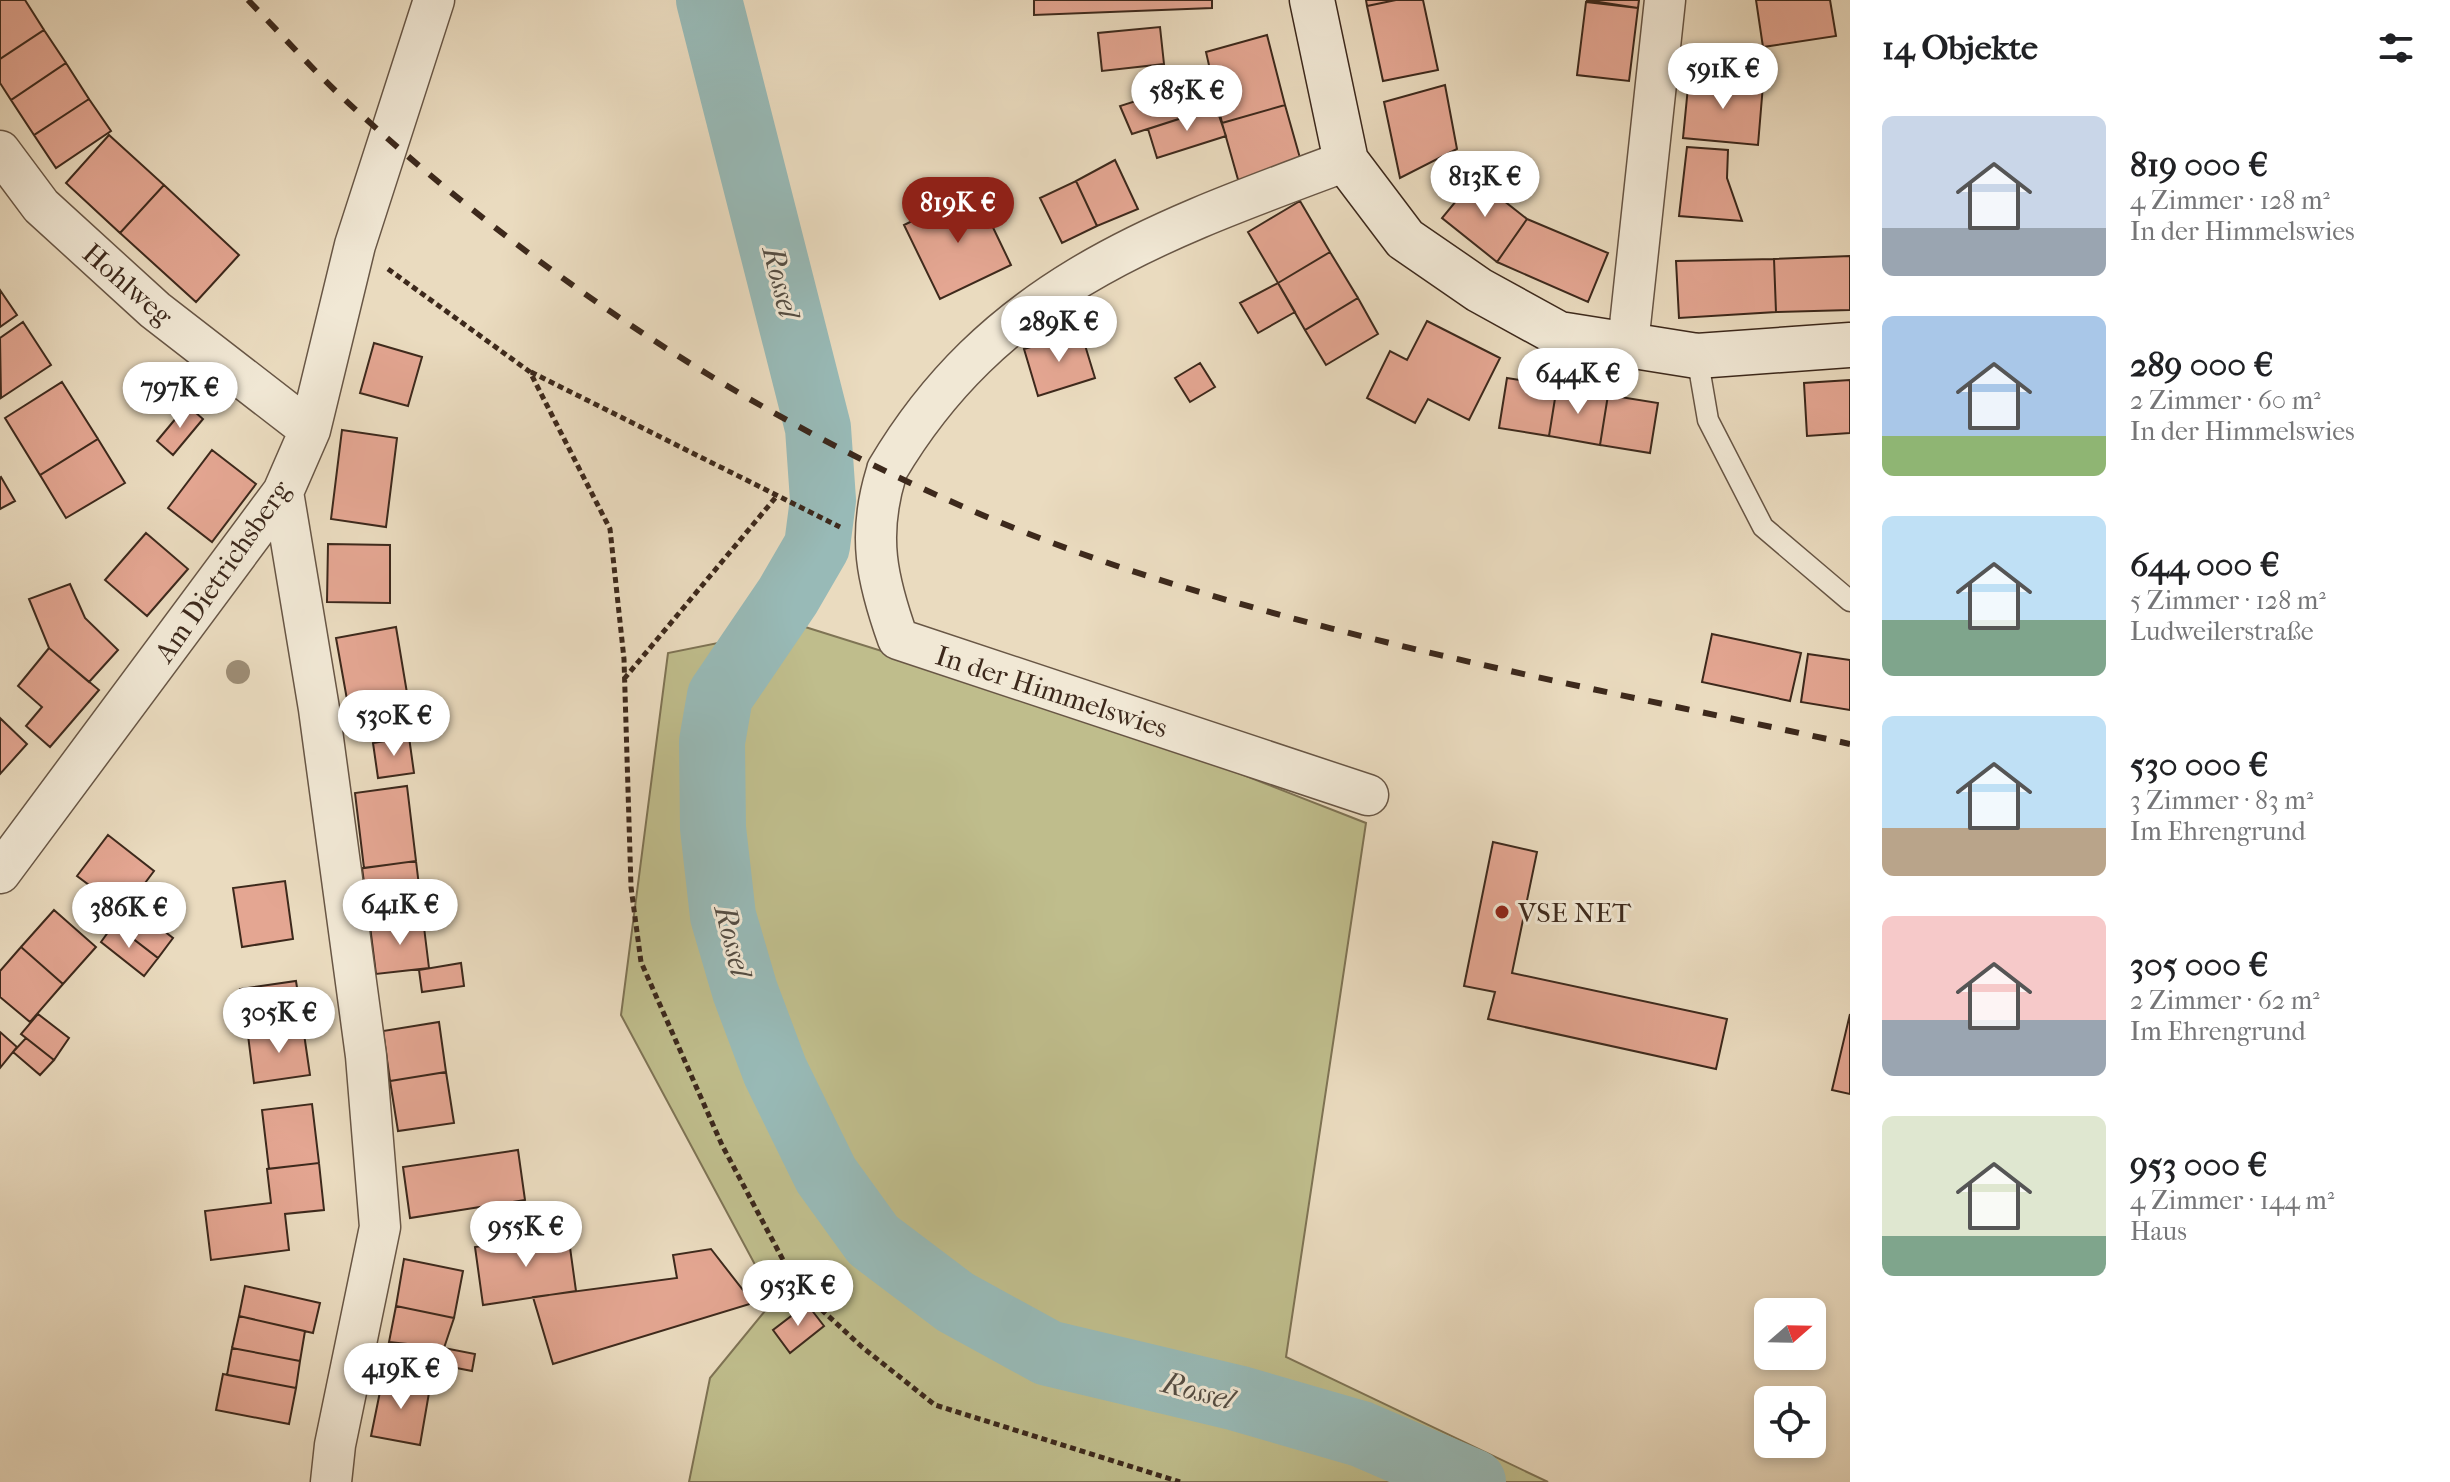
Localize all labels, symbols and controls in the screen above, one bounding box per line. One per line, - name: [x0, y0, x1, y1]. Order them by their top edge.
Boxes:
- icon: filters: [2374, 26, 2418, 70]
- text: 14 Objekte: [1882, 28, 2038, 68]
- pin: 591K €: [1658, 43, 1788, 111]
- text: 591K €: [1686, 53, 1760, 84]
- pin: 585K €: [1122, 65, 1252, 133]
- text: 585K €: [1149, 75, 1225, 106]
- text: 819 000 €: [2130, 145, 2268, 185]
- icon: home: [1946, 148, 2042, 244]
- pin: 813K €: [1420, 151, 1550, 219]
- text: 813K €: [1449, 161, 1521, 192]
- pin: 819K €: [893, 177, 1023, 245]
- text: 4 Zimmer · 128 m²: [2130, 185, 2330, 216]
- text: 819K €: [920, 187, 996, 218]
- text: In der Himmelswies: [2130, 216, 2355, 247]
- street label: Hohlweg: [76, 236, 180, 333]
- water label: Rossel: [754, 241, 807, 325]
- pin: 289K €: [994, 296, 1124, 364]
- text: 289K €: [1019, 306, 1099, 337]
- text: 289 000 €: [2130, 345, 2273, 385]
- pin: 644K €: [1513, 348, 1643, 416]
- icon: home: [1946, 348, 2042, 444]
- text: 644K €: [1536, 358, 1620, 389]
- pin: 797K €: [115, 362, 245, 430]
- text: 797K €: [141, 372, 219, 403]
- text: 2 Zimmer · 60 m²: [2130, 385, 2321, 416]
- text: In der Himmelswies: [2130, 416, 2355, 447]
- street label: Am Dietrichsberg: [147, 473, 298, 669]
- text: 644 000 €: [2130, 545, 2280, 585]
- icon: home: [1946, 548, 2042, 644]
- text: 5 Zimmer · 128 m²: [2130, 585, 2326, 616]
- text: Ludweilerstraße: [2130, 616, 2314, 647]
- street label: In der Himmelswies: [932, 638, 1172, 745]
- pin: 530K €: [329, 690, 459, 758]
- text: 530K €: [356, 700, 432, 731]
- text: 530 000 €: [2130, 745, 2268, 785]
- icon: home: [1946, 748, 2042, 844]
- text: 3 Zimmer · 83 m²: [2130, 785, 2313, 816]
- text: Im Ehrengrund: [2130, 816, 2306, 847]
- pin: 641K €: [335, 879, 465, 947]
- pin: 386K €: [64, 882, 194, 950]
- text: 641K €: [361, 889, 439, 920]
- text: 386K €: [90, 892, 168, 923]
- place label: VSE NET: [1517, 896, 1632, 929]
- water label: Rossel: [706, 900, 759, 984]
- marker: VSE NET: [1493, 903, 1511, 921]
- text: 305 000 €: [2130, 945, 2268, 985]
- icon: home: [1946, 948, 2042, 1044]
- text: 2 Zimmer · 62 m²: [2130, 985, 2320, 1016]
- pin: 305K €: [214, 987, 344, 1055]
- text: 305K €: [241, 997, 317, 1028]
- text: Im Ehrengrund: [2130, 1016, 2306, 1047]
- text: 953 000 €: [2130, 1145, 2268, 1185]
- icon: home: [1946, 1148, 2042, 1244]
- text: 4 Zimmer · 144 m²: [2130, 1185, 2334, 1216]
- pin: 955K €: [461, 1201, 591, 1269]
- text: 955K €: [488, 1211, 564, 1242]
- text: Haus: [2130, 1216, 2187, 1247]
- pin: 953K €: [733, 1260, 863, 1328]
- text: 953K €: [760, 1270, 836, 1301]
- north arrow: [1754, 1298, 1826, 1370]
- map controls: [1754, 1298, 1826, 1458]
- pin: 419K €: [336, 1343, 466, 1411]
- text: 419K €: [362, 1353, 440, 1384]
- water label: Rossel: [1157, 1365, 1241, 1419]
- button: locate: [1754, 1386, 1826, 1458]

